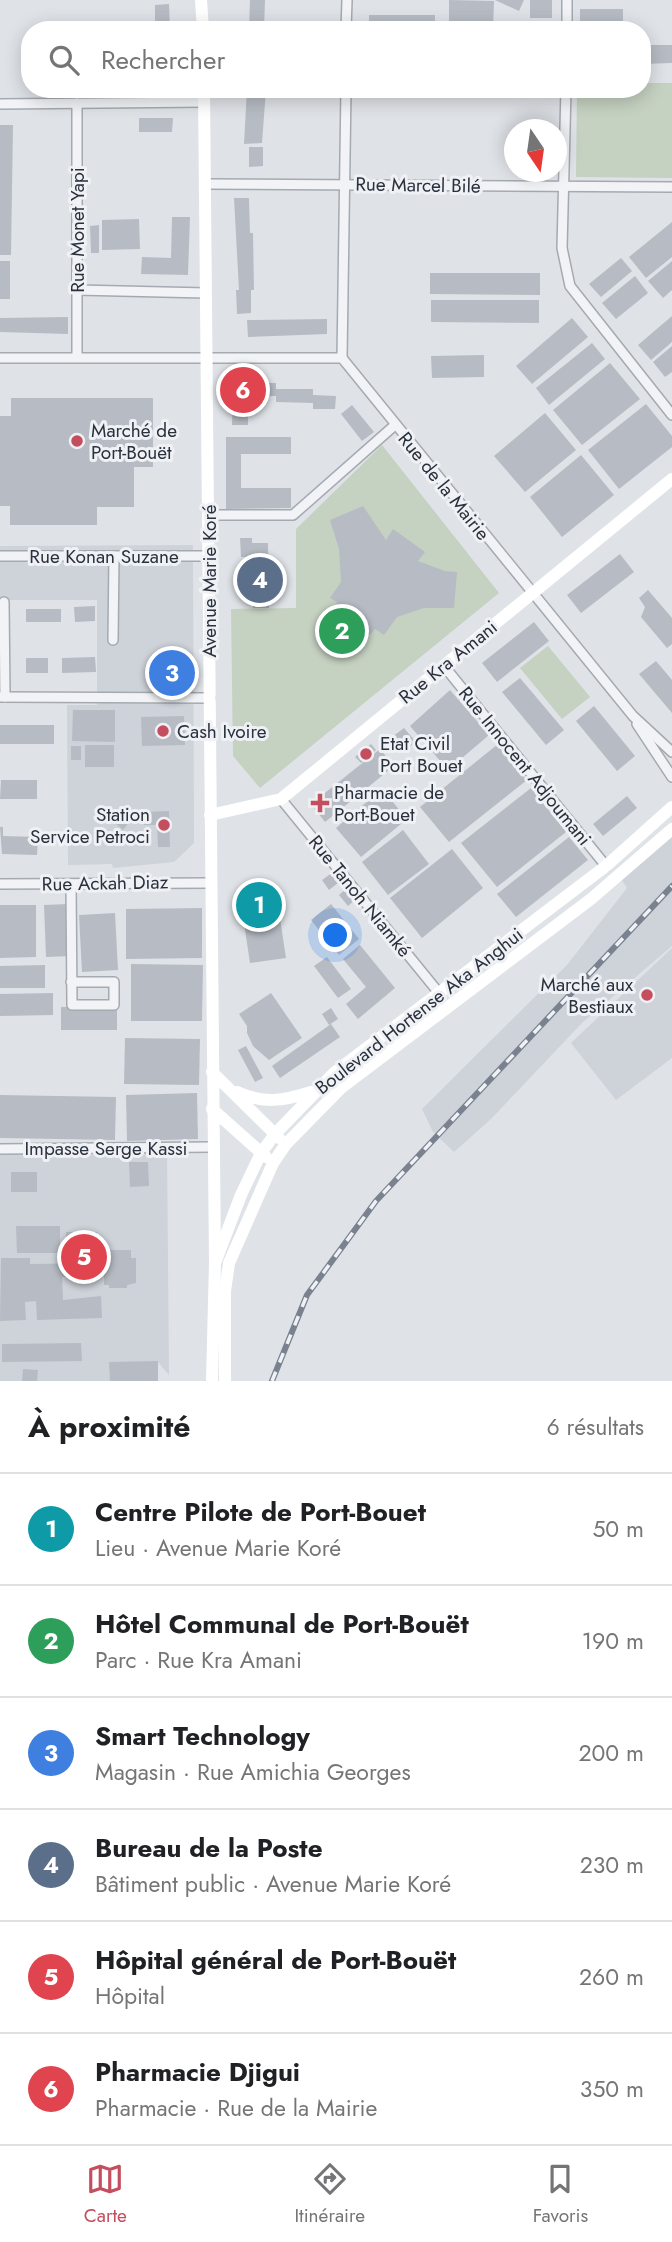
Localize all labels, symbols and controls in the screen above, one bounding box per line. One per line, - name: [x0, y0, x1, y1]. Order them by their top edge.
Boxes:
- search box: [21, 21, 651, 98]
- icon: search: [45, 41, 83, 79]
- text: Rechercher: [101, 41, 225, 79]
- north arrow: [504, 119, 567, 182]
- street label: Rue Monet Yapi: [64, 167, 91, 293]
- street label: Rue Marcel Bilé: [355, 170, 481, 200]
- pin: 6: [220, 364, 266, 416]
- place label: Marché de Port-Bouët: [91, 417, 177, 466]
- street label: Rue de la Mairie: [392, 426, 496, 546]
- marker: Marché de Port-Bouët: [69, 433, 85, 449]
- street label: Avenue Marie Koré: [196, 504, 223, 657]
- street label: Rue Konan Suzane: [29, 543, 179, 570]
- pin: 4: [237, 554, 283, 606]
- pin: 2: [319, 605, 365, 657]
- street label: Rue Kra Amani: [393, 614, 503, 710]
- pin: 3: [149, 647, 195, 699]
- street label: Rue Innocent Adjoumani: [452, 681, 598, 851]
- place label: Cash Ivoire: [177, 718, 267, 745]
- marker: Cash Ivoire: [155, 723, 171, 739]
- place label: Etat Civil Port Bouet: [380, 730, 463, 779]
- marker: Etat Civil Port Bouet: [358, 746, 374, 762]
- place label: Pharmacie de Port-Bouet: [334, 779, 444, 828]
- marker: Pharmacie de Port-Bouet: [312, 795, 328, 811]
- place label: Station Service Petroci: [30, 801, 150, 850]
- marker: Station Service Petroci: [156, 817, 172, 833]
- street label: Rue Tanoh Niamké: [302, 829, 418, 963]
- street label: Rue Ackah Diaz: [41, 868, 169, 898]
- pin: 1: [236, 879, 282, 931]
- your location: [318, 918, 352, 952]
- street label: Boulevard Hortense Aka Anghui: [309, 921, 529, 1101]
- place label: Marché aux Bestiaux: [541, 971, 633, 1020]
- marker: Marché aux Bestiaux: [639, 987, 655, 1003]
- street label: Impasse Serge Kassi: [24, 1135, 188, 1162]
- pin: 5: [61, 1231, 107, 1283]
- text: À proximité: [28, 1405, 191, 1448]
- text: 6 résultats: [546, 1410, 644, 1444]
- text: Centre Pilote de Port-Bouet: [95, 1493, 426, 1531]
- text: 1: [45, 1512, 57, 1546]
- text: 50 m: [592, 1512, 644, 1546]
- text: Lieu · Avenue Marie Koré: [95, 1531, 341, 1565]
- text: Hôtel Communal de Port-Bouët: [95, 1605, 469, 1643]
- text: 2: [43, 1624, 59, 1658]
- text: 190 m: [582, 1624, 644, 1658]
- text: Parc · Rue Kra Amani: [95, 1643, 302, 1677]
- text: Smart Technology: [95, 1717, 310, 1755]
- text: 3: [44, 1736, 58, 1770]
- text: 200 m: [578, 1736, 644, 1770]
- text: Magasin · Rue Amichia Georges: [95, 1755, 411, 1789]
- text: Bureau de la Poste: [95, 1829, 323, 1867]
- text: 4: [43, 1848, 59, 1882]
- text: 230 m: [580, 1848, 644, 1882]
- text: Bâtiment public · Avenue Marie Koré: [95, 1867, 451, 1901]
- text: Hôpital général de Port-Bouët: [95, 1941, 456, 1979]
- text: 5: [44, 1960, 58, 1994]
- text: 260 m: [579, 1960, 644, 1994]
- text: Hôpital: [95, 1979, 165, 2013]
- text: Pharmacie Djigui: [95, 2053, 300, 2091]
- text: 6: [43, 2072, 59, 2106]
- text: 350 m: [580, 2072, 644, 2106]
- text: Pharmacie · Rue de la Mairie: [95, 2091, 377, 2125]
- tab: Carte: [84, 2160, 127, 2229]
- tab: Itinéraire: [294, 2160, 365, 2229]
- tab: Favoris: [533, 2160, 588, 2229]

